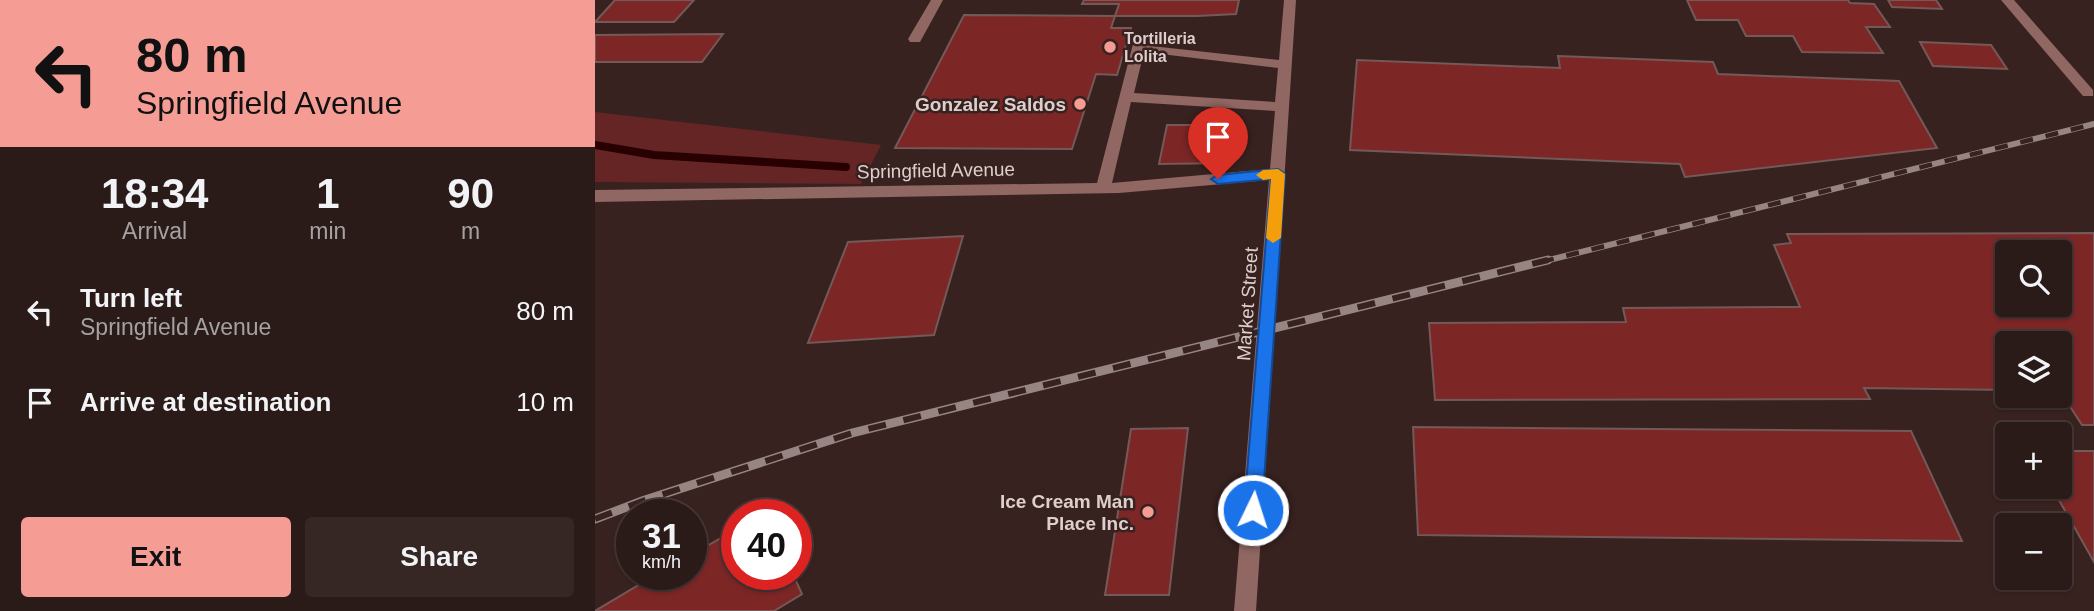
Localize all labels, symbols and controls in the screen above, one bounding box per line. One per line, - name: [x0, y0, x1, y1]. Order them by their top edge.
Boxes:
- icon: left: [21, 28, 112, 119]
- text: 80 m: [136, 28, 248, 82]
- place label: Tortilleria Lolita: [1124, 30, 1196, 65]
- marker: Tortilleria Lolita: [1102, 39, 1118, 55]
- text: Springfield Avenue: [136, 85, 402, 121]
- place label: Gonzalez Saldos: [915, 94, 1066, 115]
- marker: Gonzalez Saldos: [1072, 96, 1088, 112]
- pin: [1188, 107, 1248, 179]
- icon: arrive: [1199, 118, 1237, 156]
- street label: Springfield Avenue: [857, 159, 1015, 182]
- text: 18:34: [101, 170, 208, 217]
- text: 1: [316, 170, 340, 217]
- text: 90: [447, 170, 494, 217]
- text: Arrival: [122, 218, 187, 244]
- text: min: [309, 218, 346, 244]
- text: m: [461, 218, 480, 244]
- map controls: [1995, 240, 2072, 590]
- button: search: [1995, 240, 2072, 317]
- street label: Market Street: [1233, 246, 1262, 362]
- text: Turn left: [80, 283, 182, 313]
- icon: left: [21, 293, 59, 331]
- text: 80 m: [516, 296, 574, 326]
- text: Springfield Avenue: [80, 314, 271, 340]
- button: layers: [1995, 331, 2072, 408]
- icon: arrive: [21, 384, 59, 422]
- text: Arrive at destination: [80, 387, 331, 417]
- text: 10 m: [516, 387, 574, 417]
- button: +: [1995, 422, 2072, 499]
- position arrow: [1216, 473, 1290, 547]
- place label: Ice Cream Man Place Inc.: [1000, 491, 1134, 534]
- speed limit sign: 40: [721, 499, 812, 590]
- marker: Ice Cream Man Place Inc.: [1140, 504, 1156, 520]
- button: −: [1995, 513, 2072, 590]
- text: 31: [642, 516, 681, 555]
- button: Exit: [21, 517, 291, 597]
- button: Share: [305, 517, 574, 597]
- text: km/h: [642, 552, 681, 572]

